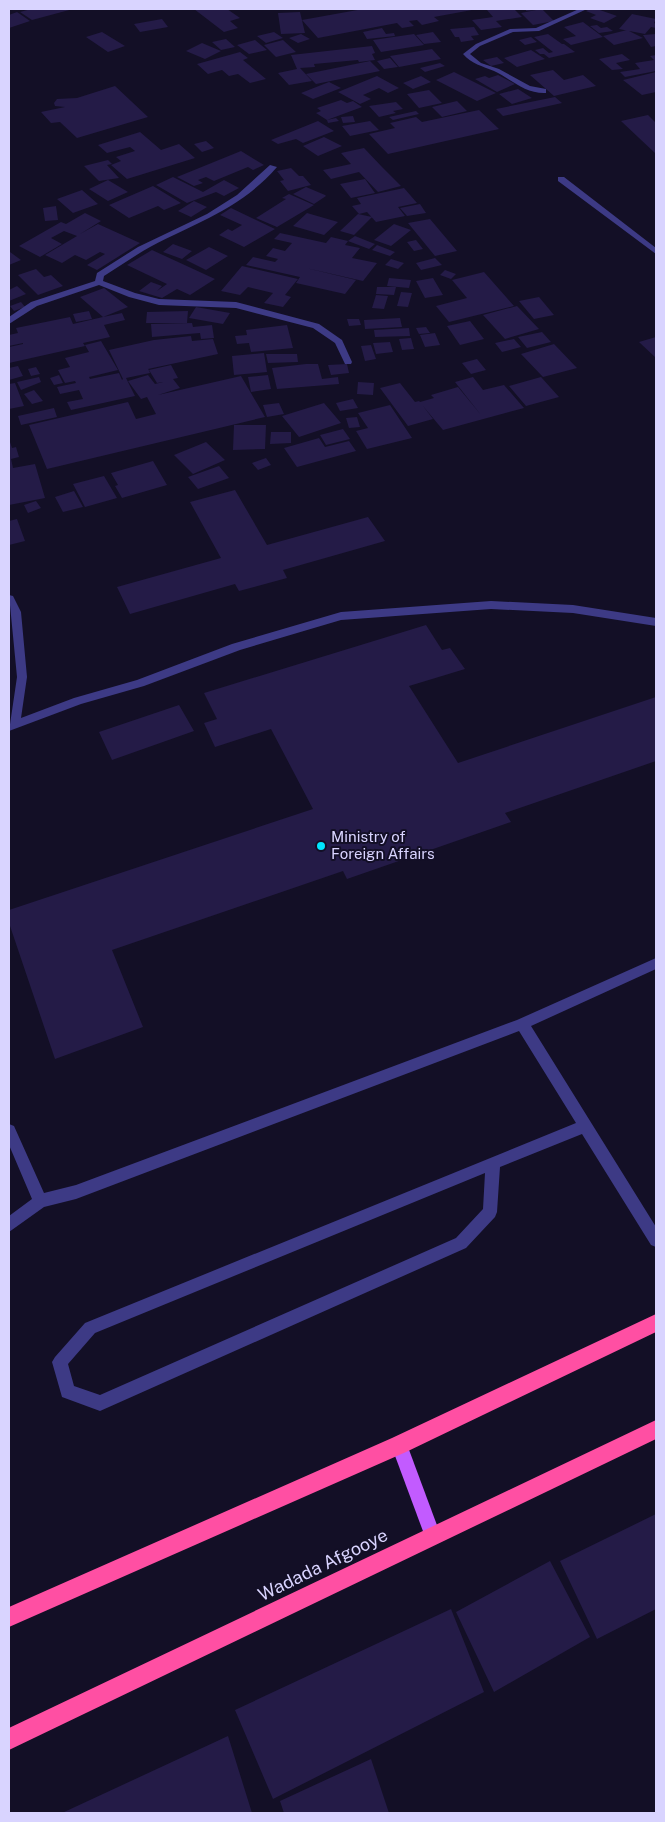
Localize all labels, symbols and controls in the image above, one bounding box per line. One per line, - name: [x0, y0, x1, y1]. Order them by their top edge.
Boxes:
- place label: Ministry of Foreign Affairs: [331, 828, 435, 862]
- marker: Ministry of Foreign Affairs: [315, 840, 327, 852]
- street label: Wadada Afgooye: [255, 1524, 391, 1605]

